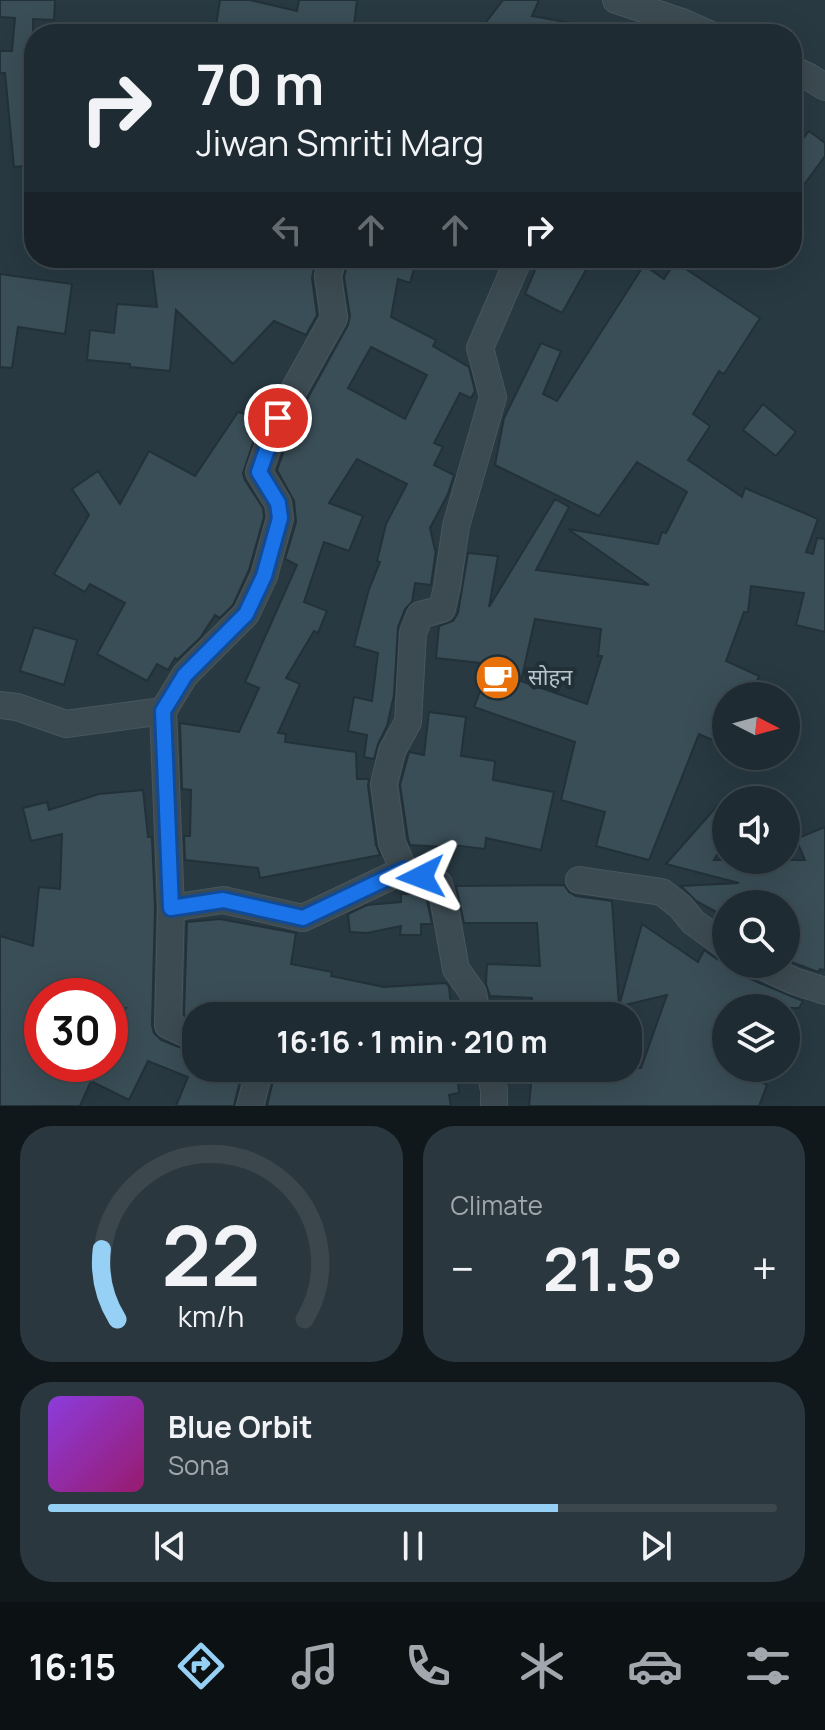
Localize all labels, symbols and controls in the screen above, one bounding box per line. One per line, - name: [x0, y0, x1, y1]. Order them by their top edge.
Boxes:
- text: 70 m: [196, 45, 324, 122]
- icon: right: [64, 56, 168, 160]
- text: Jiwan Smriti Marg: [196, 118, 484, 167]
- icon: left: [265, 208, 309, 252]
- icon: ahead: [349, 208, 393, 252]
- icon: ahead: [433, 208, 477, 252]
- icon: right: [517, 208, 561, 252]
- pin: [244, 384, 312, 452]
- icon: arrive: [256, 396, 300, 440]
- cafe icon: सोहन: [473, 653, 521, 701]
- place label: सोहन: [528, 662, 573, 692]
- north arrow: [712, 682, 800, 770]
- map controls: [712, 682, 800, 1082]
- button: sound: [712, 786, 800, 874]
- position arrow: [379, 835, 463, 919]
- button: search: [712, 890, 800, 978]
- speed limit sign: 30: [24, 978, 128, 1082]
- button: layers: [712, 994, 800, 1082]
- text: 16:16 · 1 min · 210 m: [277, 1021, 547, 1062]
- text: Climate: [451, 1187, 543, 1223]
- text: 22: [162, 1197, 261, 1311]
- text: 21.5°: [543, 1227, 683, 1309]
- text: −: [451, 1238, 474, 1298]
- text: +: [752, 1238, 777, 1298]
- text: km/h: [178, 1297, 244, 1336]
- text: Blue Orbit: [168, 1406, 313, 1447]
- text: Sona: [168, 1447, 229, 1483]
- icon: previous: [148, 1524, 192, 1568]
- icon: pause: [391, 1524, 435, 1568]
- icon: next: [634, 1524, 678, 1568]
- icon: directions: [173, 1638, 229, 1694]
- icon: music: [287, 1638, 343, 1694]
- icon: phone: [400, 1638, 456, 1694]
- icon: climate: [514, 1638, 570, 1694]
- icon: car: [627, 1638, 683, 1694]
- icon: filters: [740, 1638, 796, 1694]
- text: 16:15: [29, 1642, 116, 1691]

